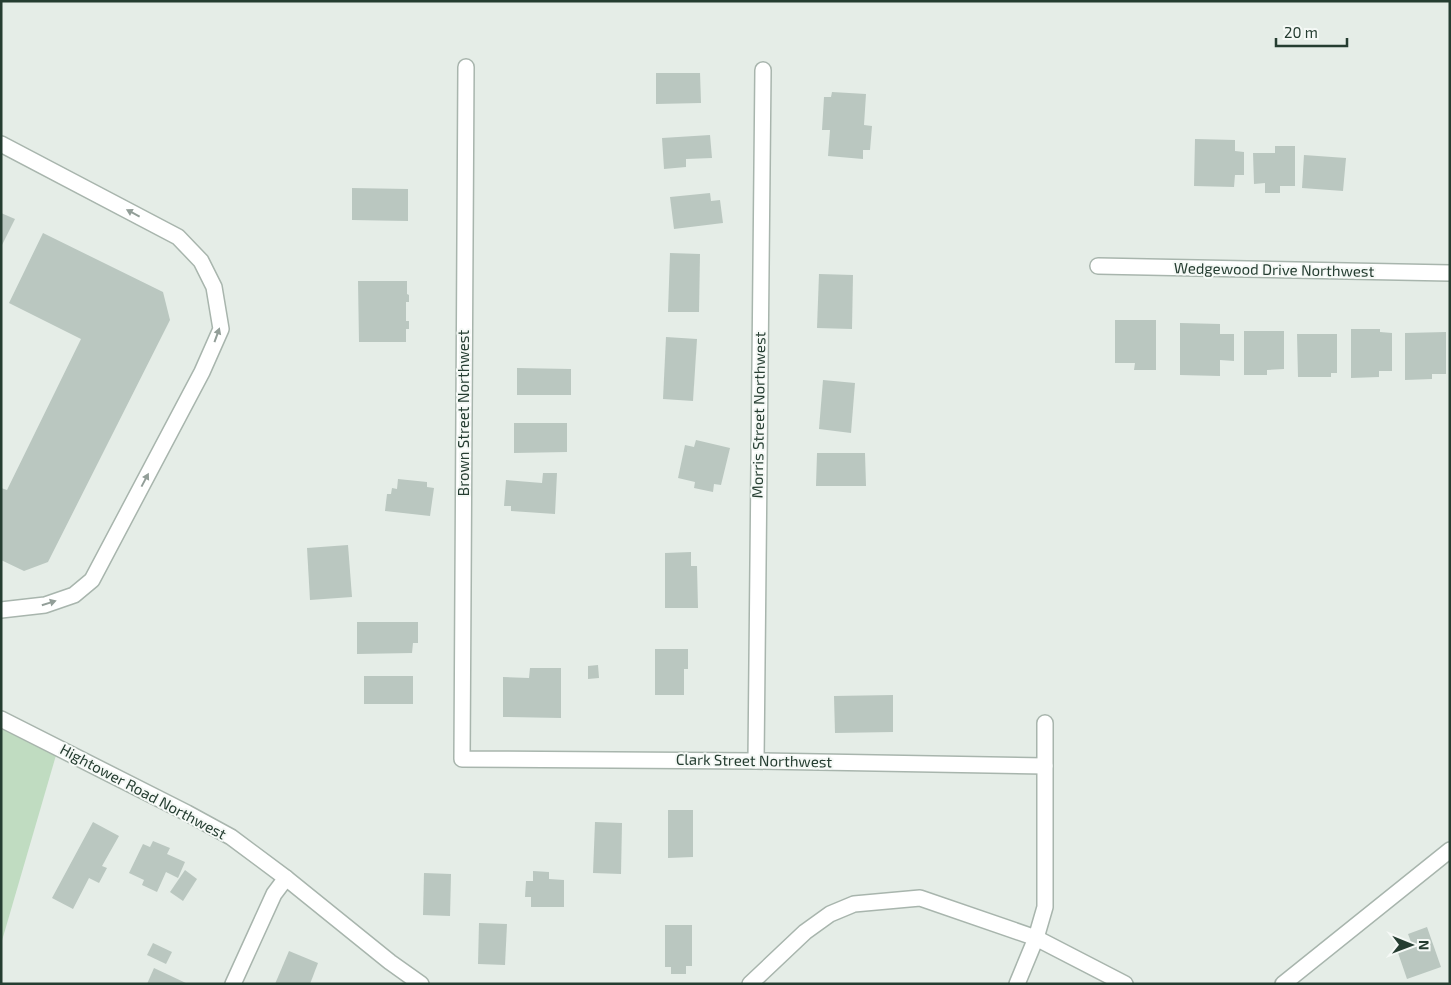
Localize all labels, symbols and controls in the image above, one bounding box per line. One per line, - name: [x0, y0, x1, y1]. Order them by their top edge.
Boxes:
- scale bar: [1276, 15, 1347, 47]
- text: 20 m: [1284, 23, 1318, 41]
- one-way arrow: [125, 209, 140, 217]
- street label: Wedgewood Drive Northwest: [1174, 258, 1375, 280]
- one-way arrow: [213, 327, 221, 342]
- street label: Brown Street Northwest: [454, 330, 472, 496]
- street label: Morris Street Northwest: [748, 331, 768, 498]
- one-way arrow: [141, 473, 149, 487]
- one-way arrow: [42, 598, 57, 606]
- street label: Hightower Road Northwest: [57, 740, 230, 843]
- street label: Clark Street Northwest: [676, 750, 833, 770]
- north arrow: [1386, 920, 1436, 970]
- text: N: [1416, 940, 1433, 950]

